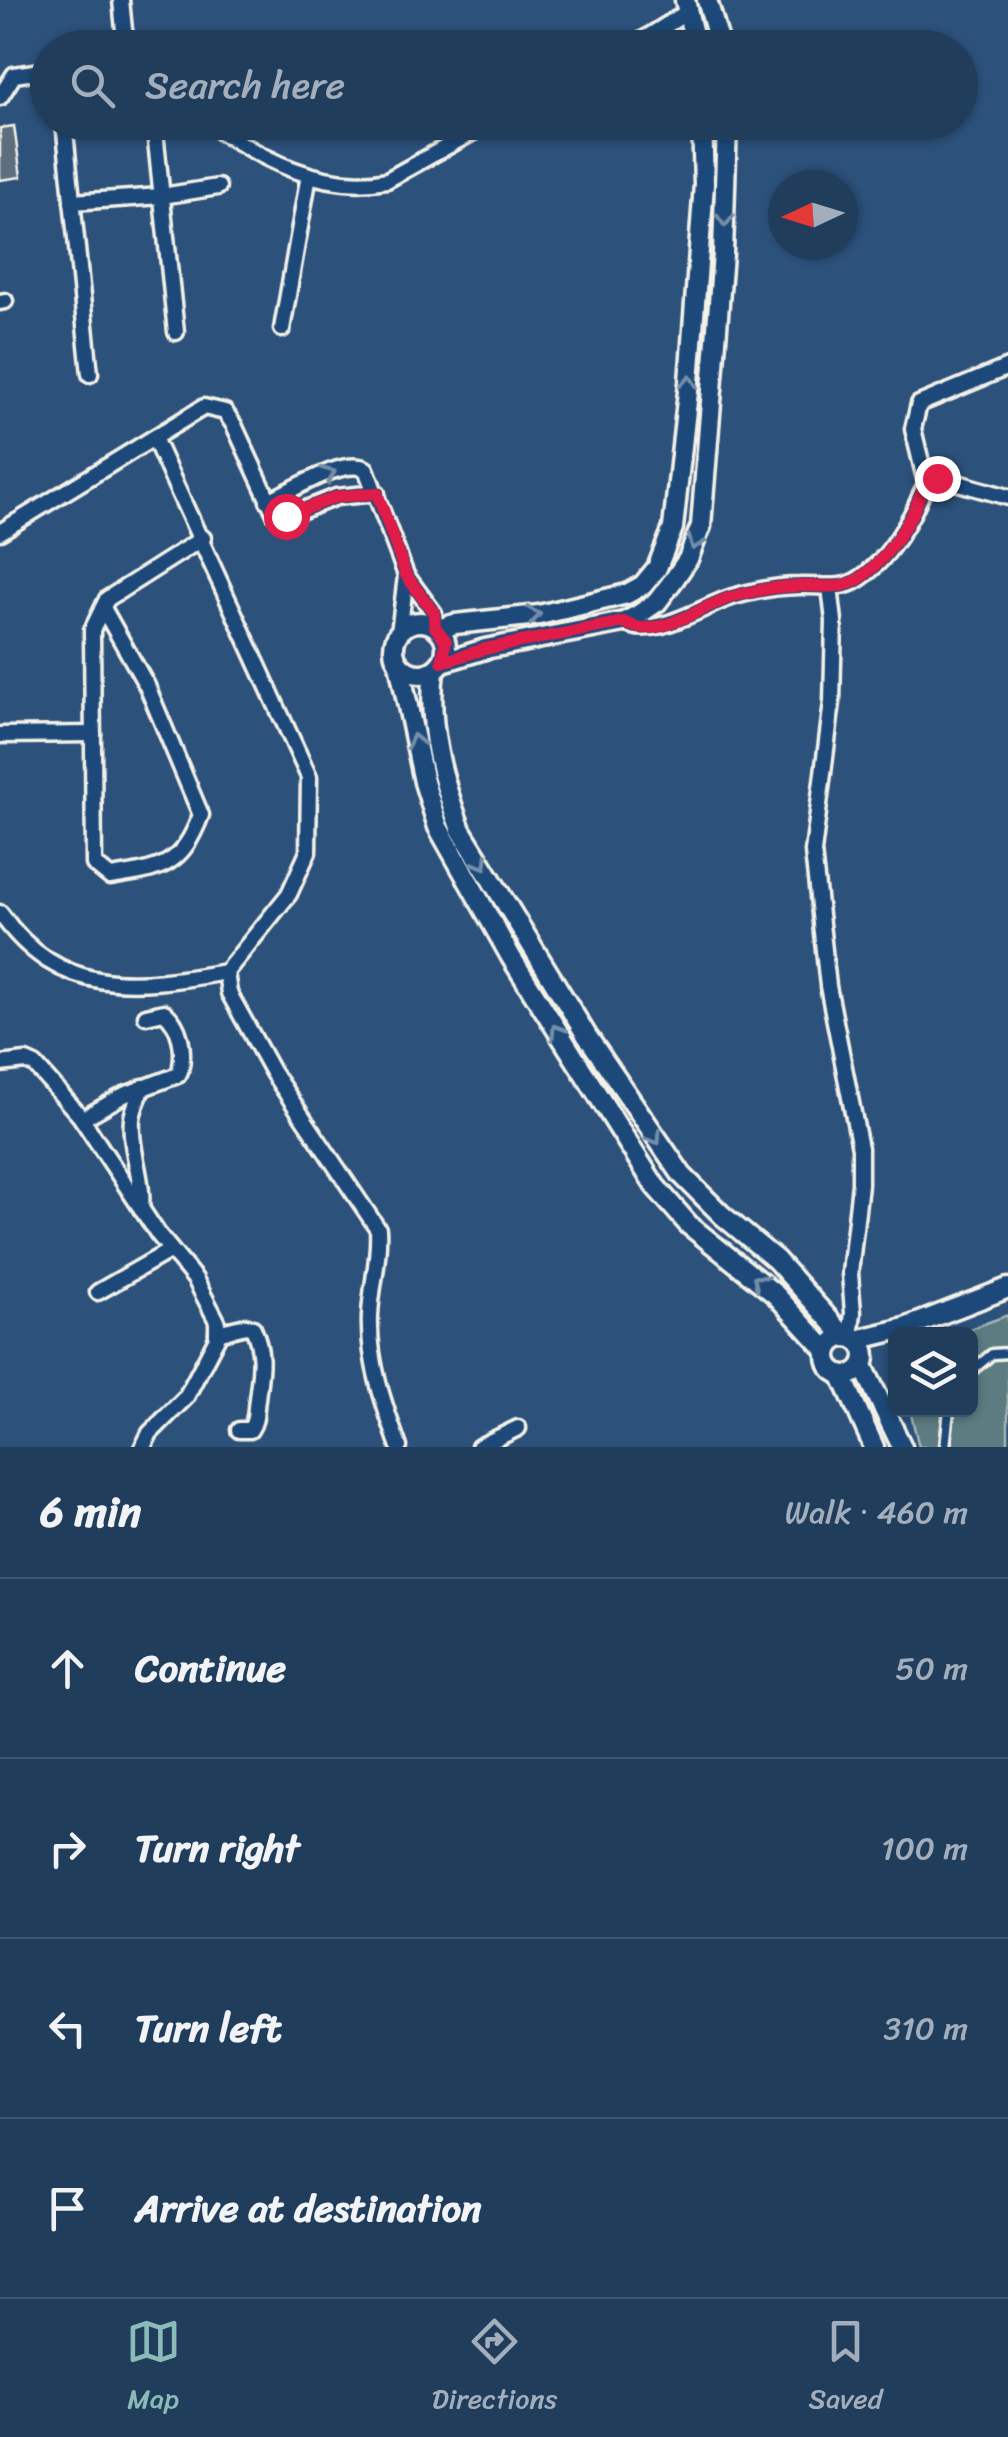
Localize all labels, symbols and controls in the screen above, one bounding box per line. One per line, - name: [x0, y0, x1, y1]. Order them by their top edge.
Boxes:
- search box: [30, 30, 978, 140]
- text: Search here: [145, 52, 345, 119]
- icon: search: [65, 58, 120, 113]
- north arrow: [768, 170, 858, 260]
- one-way arrow: [714, 212, 735, 228]
- one-way arrow: [677, 374, 699, 390]
- route end: [915, 456, 961, 502]
- one-way arrow: [319, 465, 337, 485]
- route start: [264, 494, 310, 540]
- one-way arrow: [686, 533, 706, 550]
- one-way arrow: [526, 605, 543, 626]
- one-way arrow: [406, 733, 427, 750]
- one-way arrow: [470, 852, 489, 870]
- one-way arrow: [551, 1023, 570, 1041]
- one-way arrow: [643, 1127, 662, 1145]
- one-way arrow: [752, 1275, 770, 1293]
- map controls: [888, 1327, 978, 1417]
- button: layers: [888, 1327, 978, 1417]
- text: 6 min: [40, 1475, 141, 1549]
- text: Walk · 460 m: [785, 1484, 968, 1541]
- text: Continue: [135, 1635, 286, 1702]
- text: 50 m: [895, 1640, 968, 1697]
- icon: ahead: [40, 1641, 95, 1696]
- text: Turn right: [135, 1815, 300, 1882]
- text: 100 m: [881, 1820, 968, 1877]
- icon: right: [40, 1821, 95, 1876]
- text: Turn left: [135, 1995, 281, 2062]
- text: 310 m: [884, 2000, 968, 2057]
- icon: left: [40, 2001, 95, 2056]
- text: Arrive at destination: [135, 2175, 482, 2242]
- icon: arrive: [40, 2181, 95, 2236]
- tab: Map: [126, 2314, 181, 2423]
- tab: Directions: [432, 2314, 557, 2423]
- tab: Saved: [809, 2314, 882, 2423]

